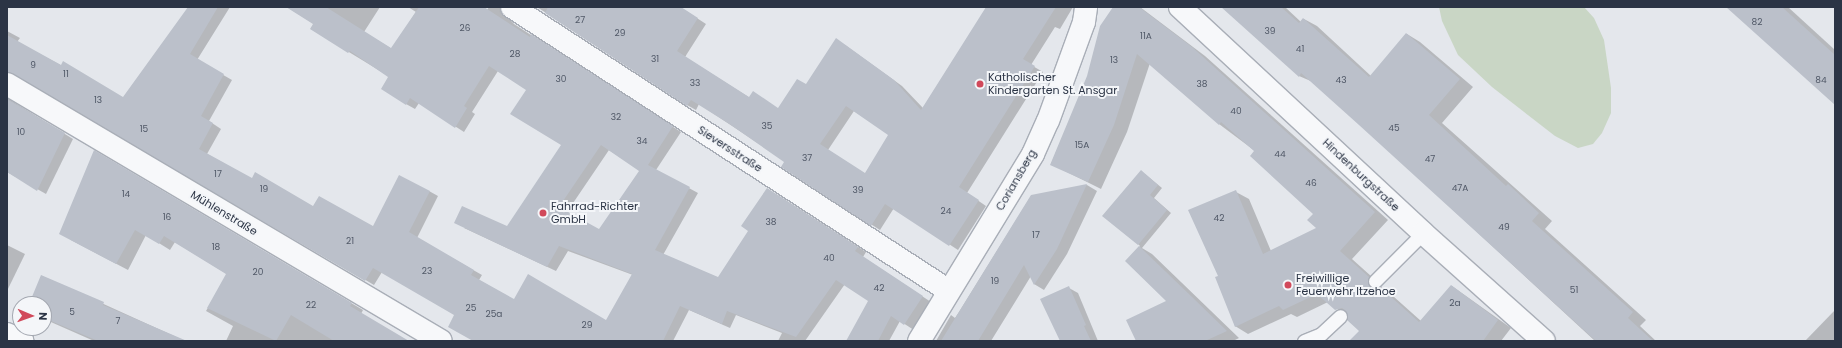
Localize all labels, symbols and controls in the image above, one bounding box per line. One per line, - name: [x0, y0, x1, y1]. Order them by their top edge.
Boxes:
- house number: 27: [575, 15, 585, 25]
- house number: 82: [1752, 17, 1762, 27]
- house number: 26: [460, 23, 470, 33]
- house number: 39: [1265, 26, 1275, 36]
- house number: 29: [615, 28, 625, 38]
- house number: 11A: [1140, 31, 1152, 41]
- house number: 41: [1296, 44, 1304, 54]
- house number: 28: [510, 49, 520, 59]
- house number: 31: [651, 54, 659, 64]
- house number: 13: [1110, 55, 1118, 65]
- house number: 9: [30, 60, 36, 70]
- house number: 11: [63, 69, 69, 79]
- place label: Katholischer Kindergarten St. Ansgar: [988, 71, 1117, 97]
- house number: 30: [556, 74, 566, 84]
- house number: 43: [1336, 75, 1346, 85]
- house number: 84: [1815, 75, 1827, 85]
- house number: 33: [690, 78, 700, 88]
- marker: Katholischer Kindergarten St. Ansgar: [975, 79, 985, 89]
- house number: 38: [1197, 79, 1207, 89]
- house number: 13: [94, 95, 102, 105]
- house number: 40: [1230, 106, 1242, 116]
- house number: 32: [611, 112, 621, 122]
- house number: 35: [762, 121, 772, 131]
- street label: Sieversstraße: [695, 123, 765, 175]
- house number: 45: [1388, 123, 1400, 133]
- house number: 15: [140, 124, 148, 134]
- house number: 10: [17, 127, 25, 137]
- house number: 34: [637, 136, 647, 146]
- street label: Hindenburgstraße: [1320, 136, 1402, 214]
- house number: 15A: [1075, 140, 1089, 150]
- street label: Coriansberg: [993, 147, 1039, 213]
- house number: 44: [1274, 149, 1286, 159]
- house number: 37: [802, 153, 812, 163]
- house number: 47: [1425, 154, 1435, 164]
- house number: 17: [214, 169, 222, 179]
- house number: 46: [1305, 178, 1317, 188]
- house number: 47A: [1452, 183, 1468, 193]
- house number: 19: [260, 184, 268, 194]
- house number: 39: [853, 185, 863, 195]
- street label: Mühlenstraße: [188, 188, 260, 238]
- house number: 14: [122, 189, 130, 199]
- place label: Fahrrad-Richter GmbH: [551, 200, 638, 226]
- house number: 24: [941, 206, 951, 216]
- marker: Fahrrad-Richter GmbH: [538, 208, 548, 218]
- house number: 16: [163, 212, 171, 222]
- house number: 42: [1214, 213, 1224, 223]
- house number: 38: [766, 217, 776, 227]
- house number: 49: [1498, 222, 1510, 232]
- house number: 17: [1032, 230, 1040, 240]
- house number: 21: [346, 236, 354, 246]
- house number: 18: [212, 242, 220, 252]
- house number: 40: [823, 253, 835, 263]
- house number: 23: [422, 266, 432, 276]
- house number: 20: [253, 267, 263, 277]
- place label: Freiwillige Feuerwehr Itzehoe: [1296, 272, 1396, 298]
- house number: 19: [991, 276, 999, 286]
- marker: Freiwillige Feuerwehr Itzehoe: [1283, 280, 1293, 290]
- house number: 42: [874, 283, 884, 293]
- house number: 51: [1570, 285, 1578, 295]
- north arrow: [12, 296, 52, 336]
- house number: 2a: [1449, 298, 1461, 308]
- house number: 22: [306, 300, 316, 310]
- house number: 25: [466, 303, 476, 313]
- house number: 5: [69, 307, 75, 317]
- house number: 25a: [486, 309, 502, 319]
- text: N: [35, 312, 51, 321]
- house number: 7: [116, 316, 120, 326]
- house number: 29: [582, 320, 592, 330]

